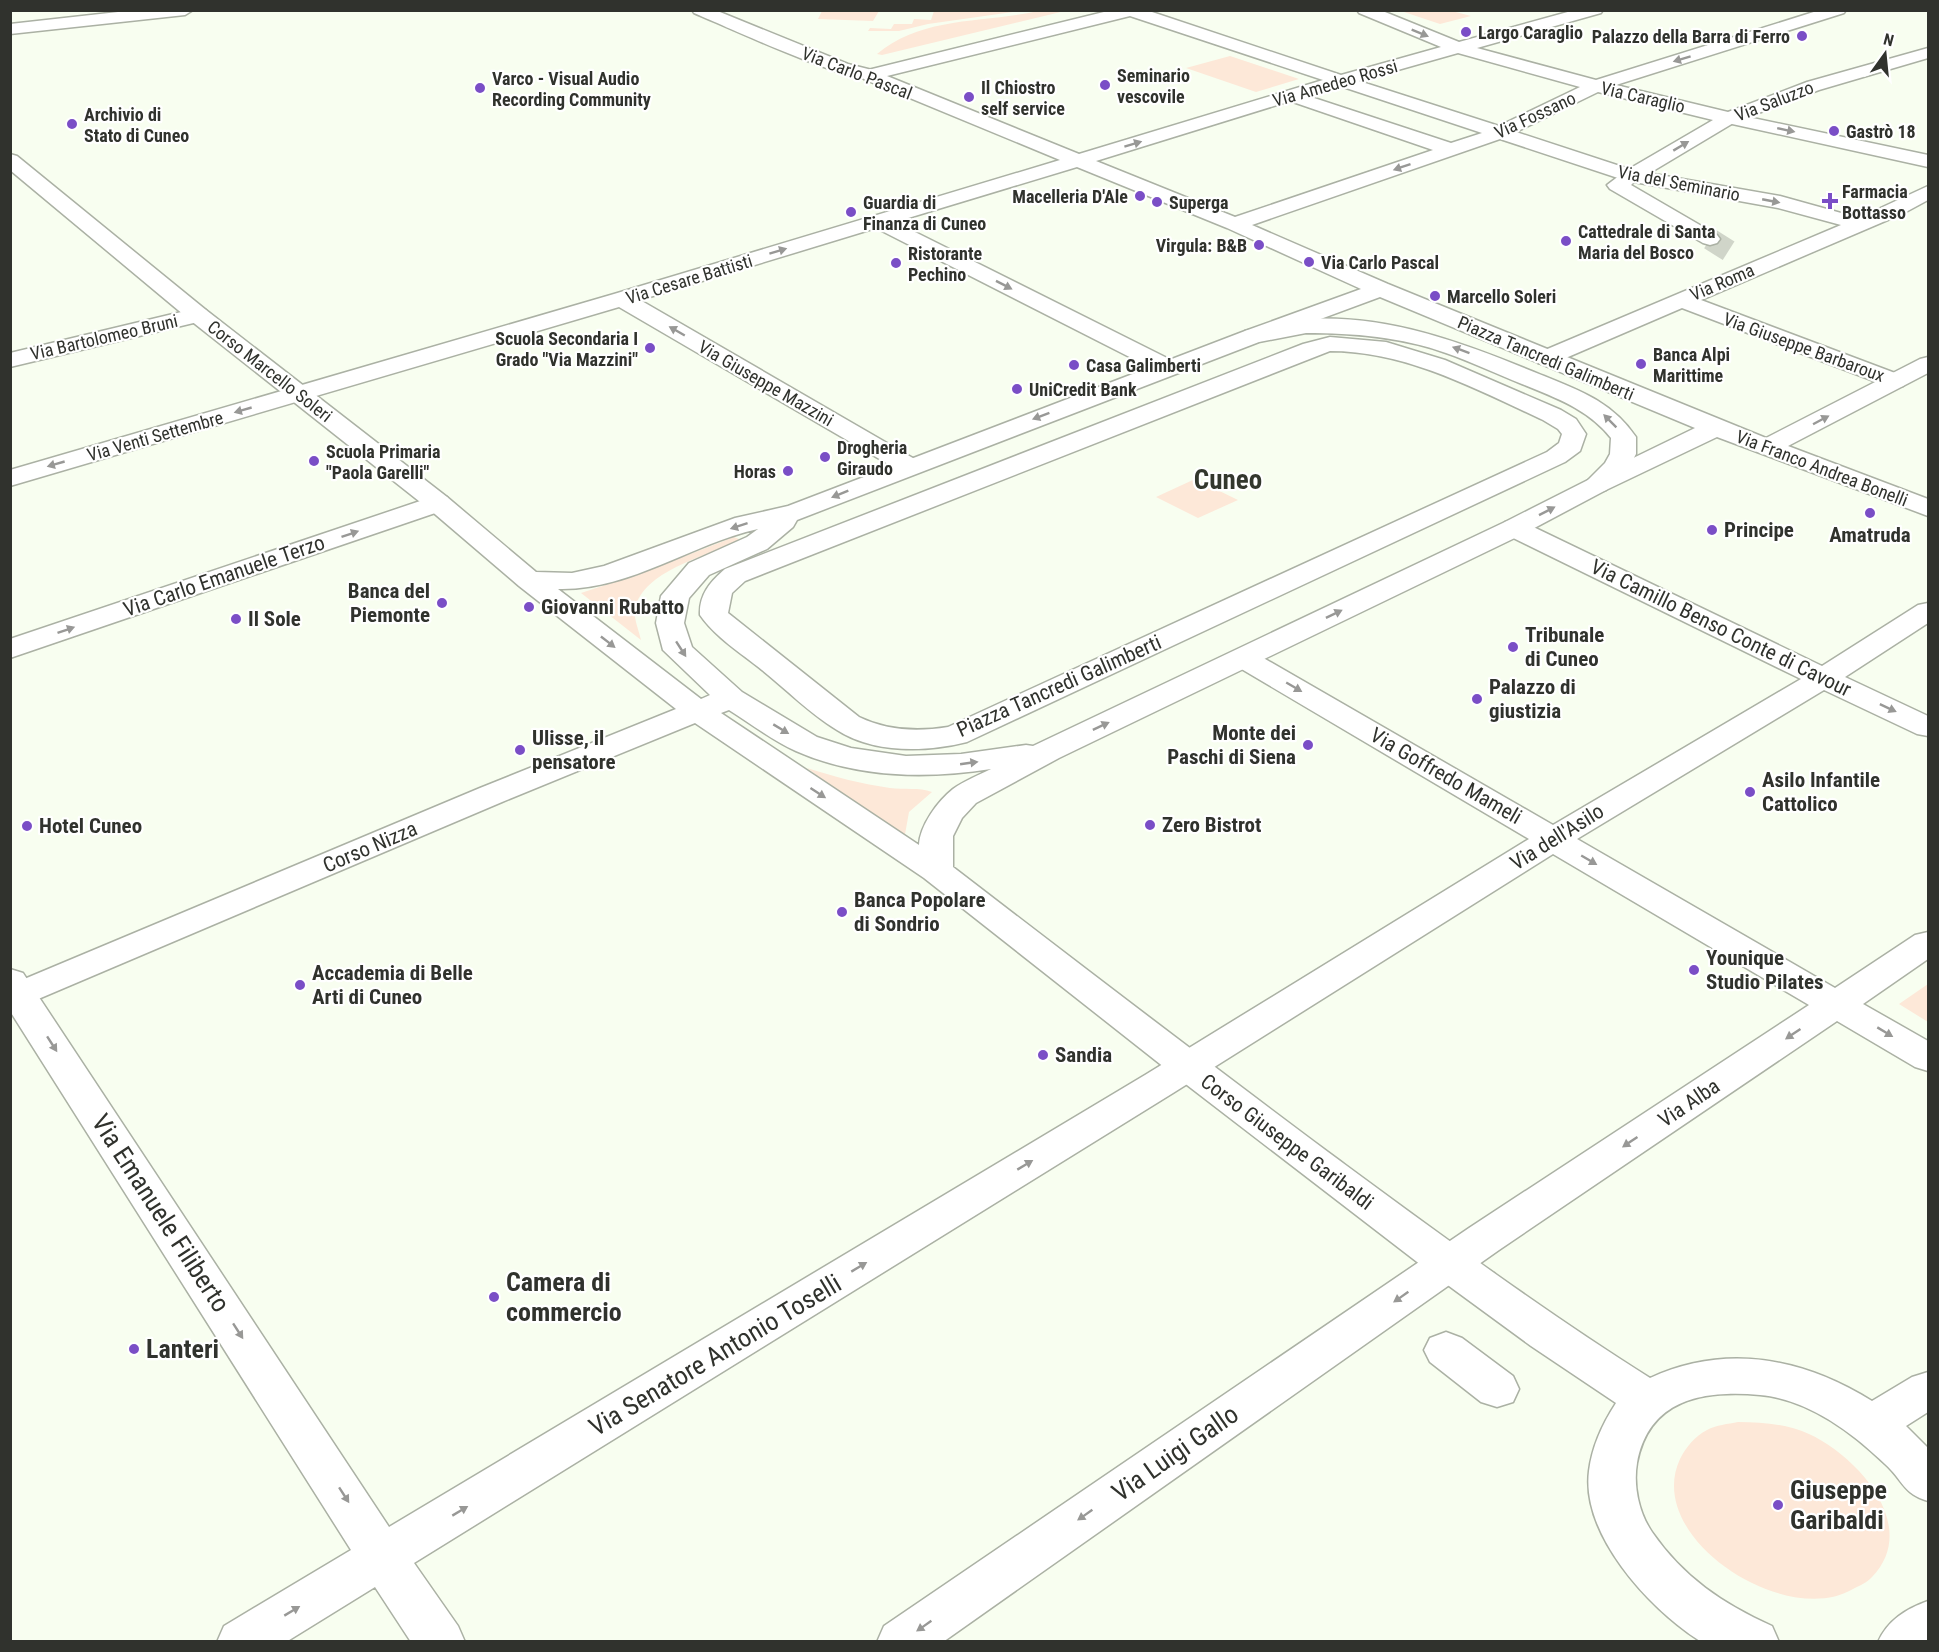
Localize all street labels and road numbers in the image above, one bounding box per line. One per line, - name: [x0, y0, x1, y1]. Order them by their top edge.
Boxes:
- street label: Via Carlo Pascal: [799, 42, 915, 104]
- street label: Via Amedeo Rossi: [1270, 55, 1400, 111]
- street label: Via Saluzzo: [1732, 76, 1816, 126]
- street label: Via Caraglio: [1599, 77, 1687, 117]
- street label: Via Fossano: [1491, 87, 1579, 143]
- street label: Via del Seminario: [1616, 161, 1742, 205]
- street label: Via Cesare Battisti: [623, 250, 755, 308]
- street label: Via Roma: [1687, 259, 1757, 305]
- street label: Via Giuseppe Barbaroux: [1721, 308, 1887, 386]
- street label: Via Bartolomeo Bruni: [28, 310, 180, 364]
- street label: Piazza Tancredi Galimberti: [1455, 311, 1637, 405]
- street label: Corso Marcello Soleri: [203, 316, 337, 426]
- street label: Via Giuseppe Mazzini: [695, 336, 837, 430]
- street label: Via Venti Settembre: [85, 407, 225, 465]
- street label: Via Franco Andrea Bonelli: [1733, 426, 1911, 510]
- street label: Via Carlo Emanuele Terzo: [120, 530, 328, 622]
- street label: Via Camillo Benso Conte di Cavour: [1587, 554, 1855, 702]
- street label: Piazza Tancredi Galimberti: [953, 630, 1165, 742]
- street label: Via Goffredo Mameli: [1366, 723, 1526, 829]
- street label: Via dell'Asilo: [1506, 799, 1608, 875]
- street label: Corso Nizza: [319, 816, 421, 878]
- street label: Corso Giuseppe Garibaldi: [1196, 1069, 1378, 1215]
- street label: Via Alba: [1654, 1074, 1724, 1132]
- street label: Via Emanuele Filiberto: [86, 1108, 236, 1318]
- street label: Via Senatore Antonio Toselli: [584, 1268, 846, 1442]
- street label: Via Luigi Gallo: [1106, 1399, 1244, 1507]

